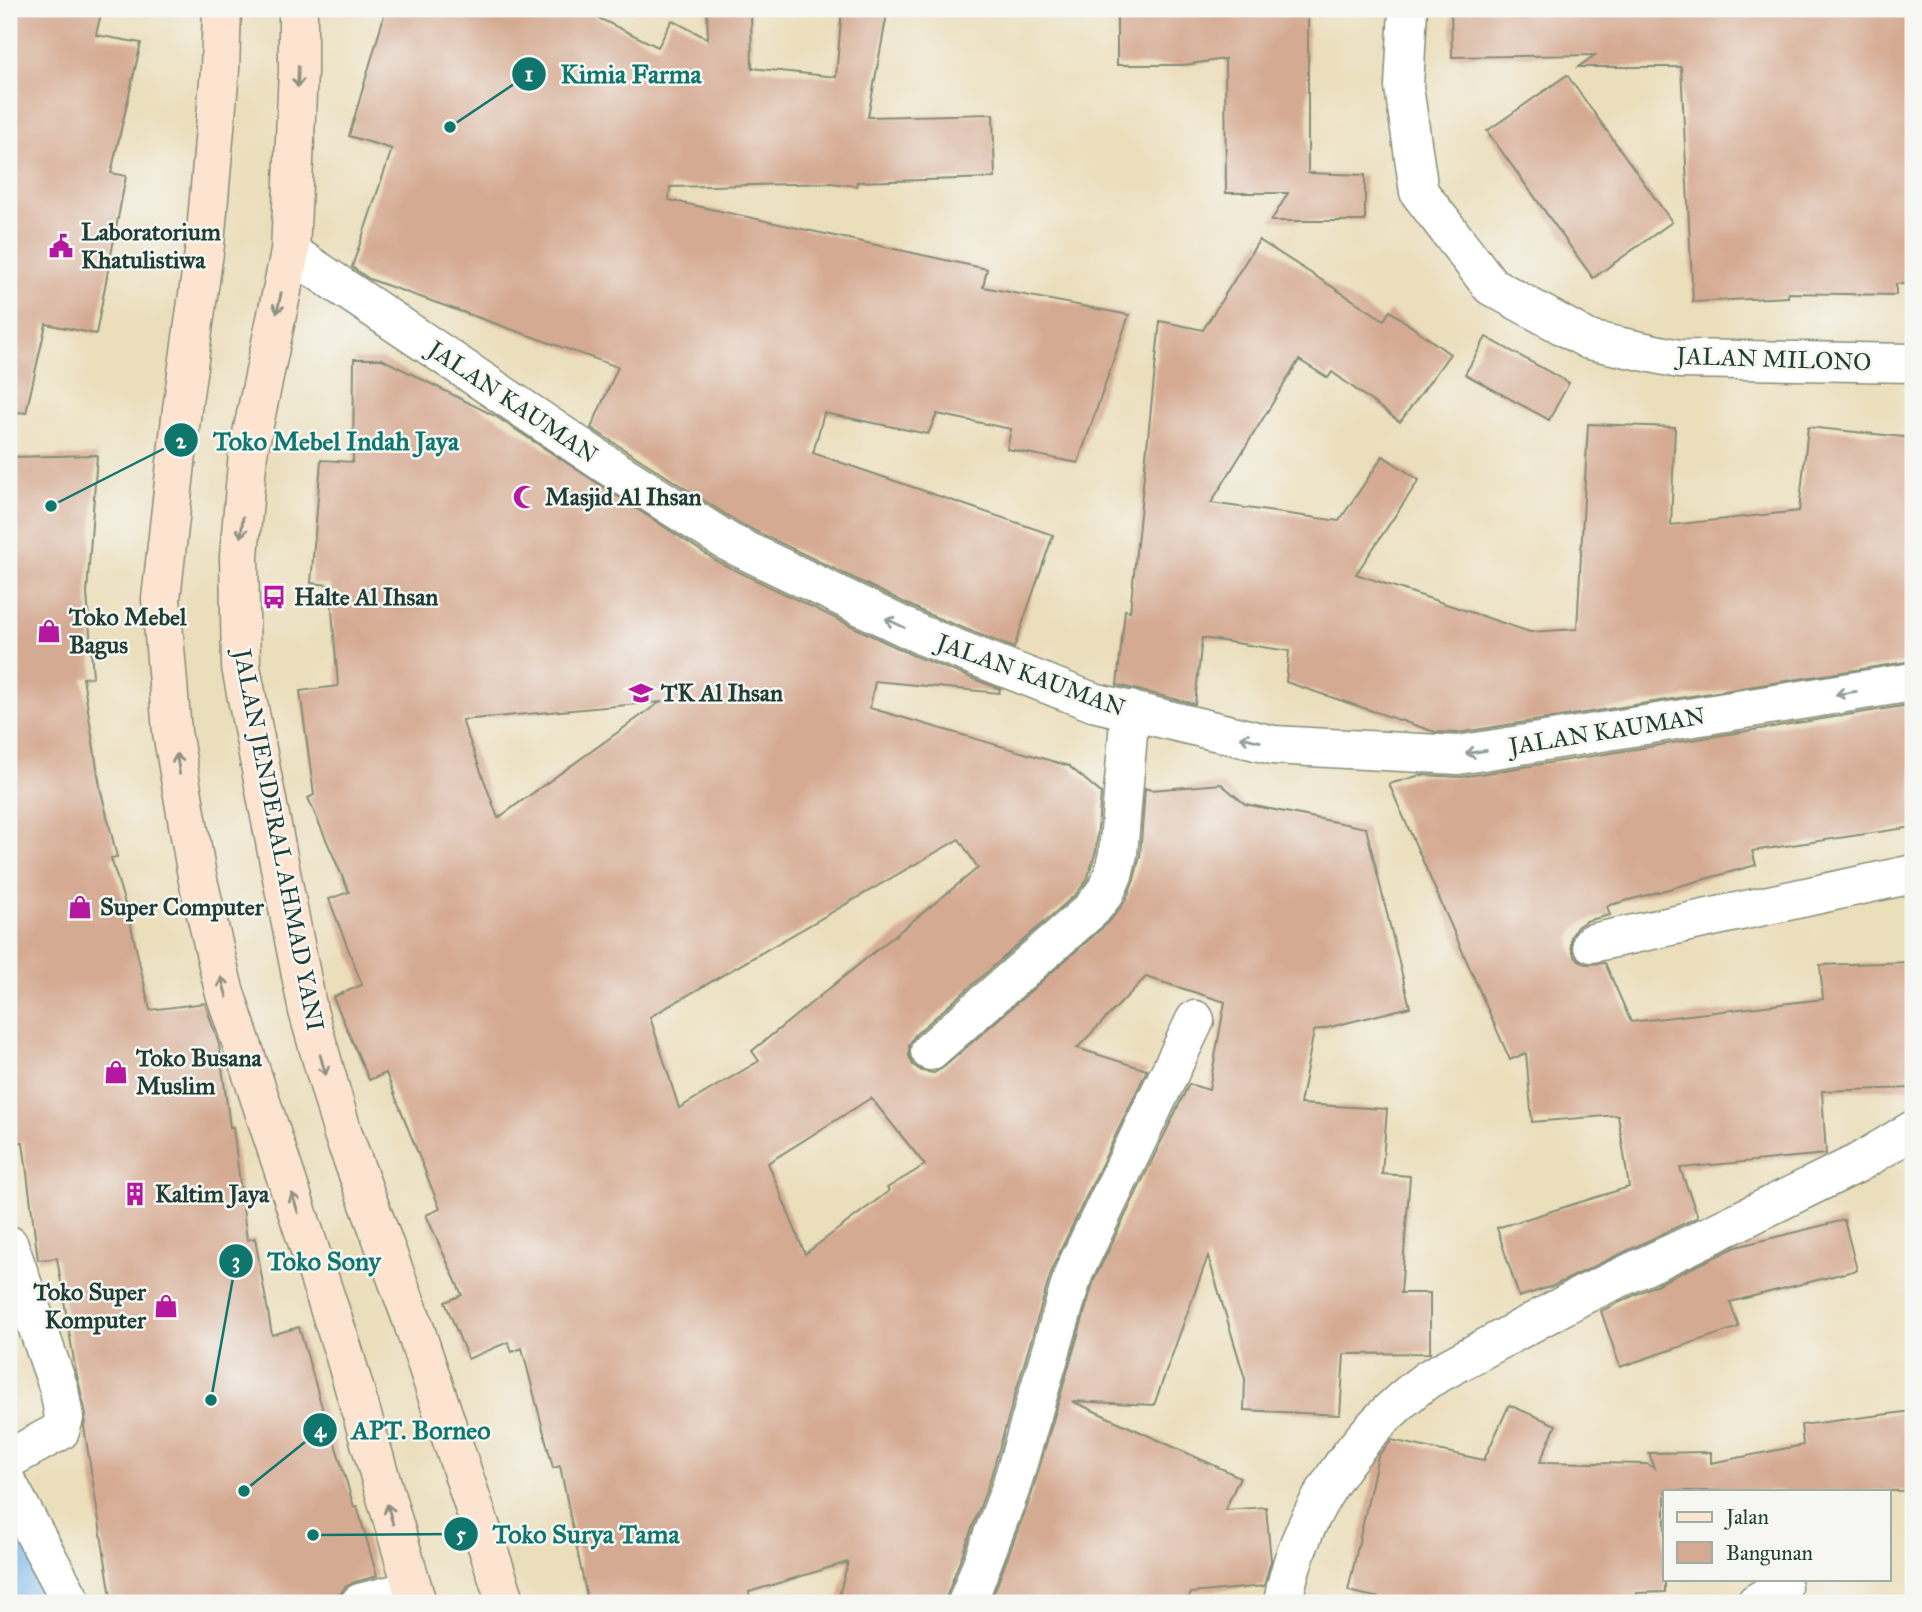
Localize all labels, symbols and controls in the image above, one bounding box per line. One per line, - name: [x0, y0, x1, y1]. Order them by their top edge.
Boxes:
- callout: Kimia Farma: [512, 50, 716, 97]
- text: Kimia Farma: [560, 58, 703, 90]
- text: 1: [525, 61, 533, 87]
- one-way arrow: [291, 65, 304, 88]
- place label: Laboratorium Khatulistiwa: [81, 217, 222, 275]
- public building icon: Laboratorium Khatulistiwa: [47, 232, 75, 260]
- one-way arrow: [272, 291, 286, 314]
- street label: JALAN KAUMAN: [420, 332, 604, 470]
- street label: JALAN MILONO: [1673, 341, 1872, 377]
- callout: Toko Mebel Indah Jaya: [164, 417, 473, 464]
- text: Toko Mebel Indah Jaya: [212, 425, 460, 458]
- text: 2: [176, 428, 187, 454]
- place label: Masjid Al Ihsan: [545, 482, 702, 512]
- mosque icon: Masjid Al Ihsan: [511, 483, 539, 511]
- one-way arrow: [235, 515, 248, 538]
- place label: Halte Al Ihsan: [294, 582, 438, 612]
- bus stop icon: Halte Al Ihsan: [260, 583, 288, 611]
- place label: Toko Mebel Bagus: [68, 602, 187, 660]
- one-way arrow: [885, 615, 906, 629]
- shop icon: Toko Mebel Bagus: [35, 617, 63, 645]
- street label: JALAN KAUMAN: [930, 626, 1129, 723]
- street label: JALAN JENDERAL AHMAD YANI: [227, 644, 331, 1033]
- place label: TK Al Ihsan: [660, 678, 783, 708]
- school or university icon: TK Al Ihsan: [627, 679, 655, 707]
- one-way arrow: [1835, 687, 1858, 700]
- street label: JALAN KAUMAN: [1504, 701, 1707, 762]
- one-way arrow: [1239, 732, 1262, 745]
- one-way arrow: [1465, 746, 1488, 759]
- one-way arrow: [171, 754, 184, 776]
- place label: Super Computer: [100, 892, 265, 922]
- shop icon: Super Computer: [66, 893, 94, 921]
- one-way arrow: [217, 976, 230, 999]
- place label: Toko Busana Muslim: [135, 1043, 262, 1101]
- one-way arrow: [317, 1053, 330, 1075]
- shop icon: Toko Busana Muslim: [102, 1058, 130, 1086]
- place label: Kaltim Jaya: [155, 1179, 270, 1209]
- building icon: Kaltim Jaya: [121, 1180, 149, 1208]
- one-way arrow: [287, 1193, 300, 1215]
- callout: Toko Sony: [218, 1237, 395, 1284]
- text: Toko Sony: [266, 1245, 383, 1277]
- text: 3: [232, 1248, 240, 1274]
- place label: Toko Super Komputer: [32, 1277, 147, 1335]
- shop icon: Toko Super Komputer: [152, 1292, 180, 1320]
- callout: APT. Borneo: [302, 1406, 504, 1453]
- text: APT. Borneo: [350, 1414, 490, 1446]
- text: 4: [314, 1417, 327, 1443]
- legend: [1663, 1490, 1890, 1580]
- one-way arrow: [383, 1504, 396, 1526]
- text: Jalan: [1724, 1504, 1769, 1530]
- callout: Toko Surya Tama: [443, 1510, 693, 1557]
- text: Toko Surya Tama: [492, 1518, 680, 1550]
- text: 5: [456, 1521, 466, 1547]
- text: Bangunan: [1726, 1540, 1813, 1566]

